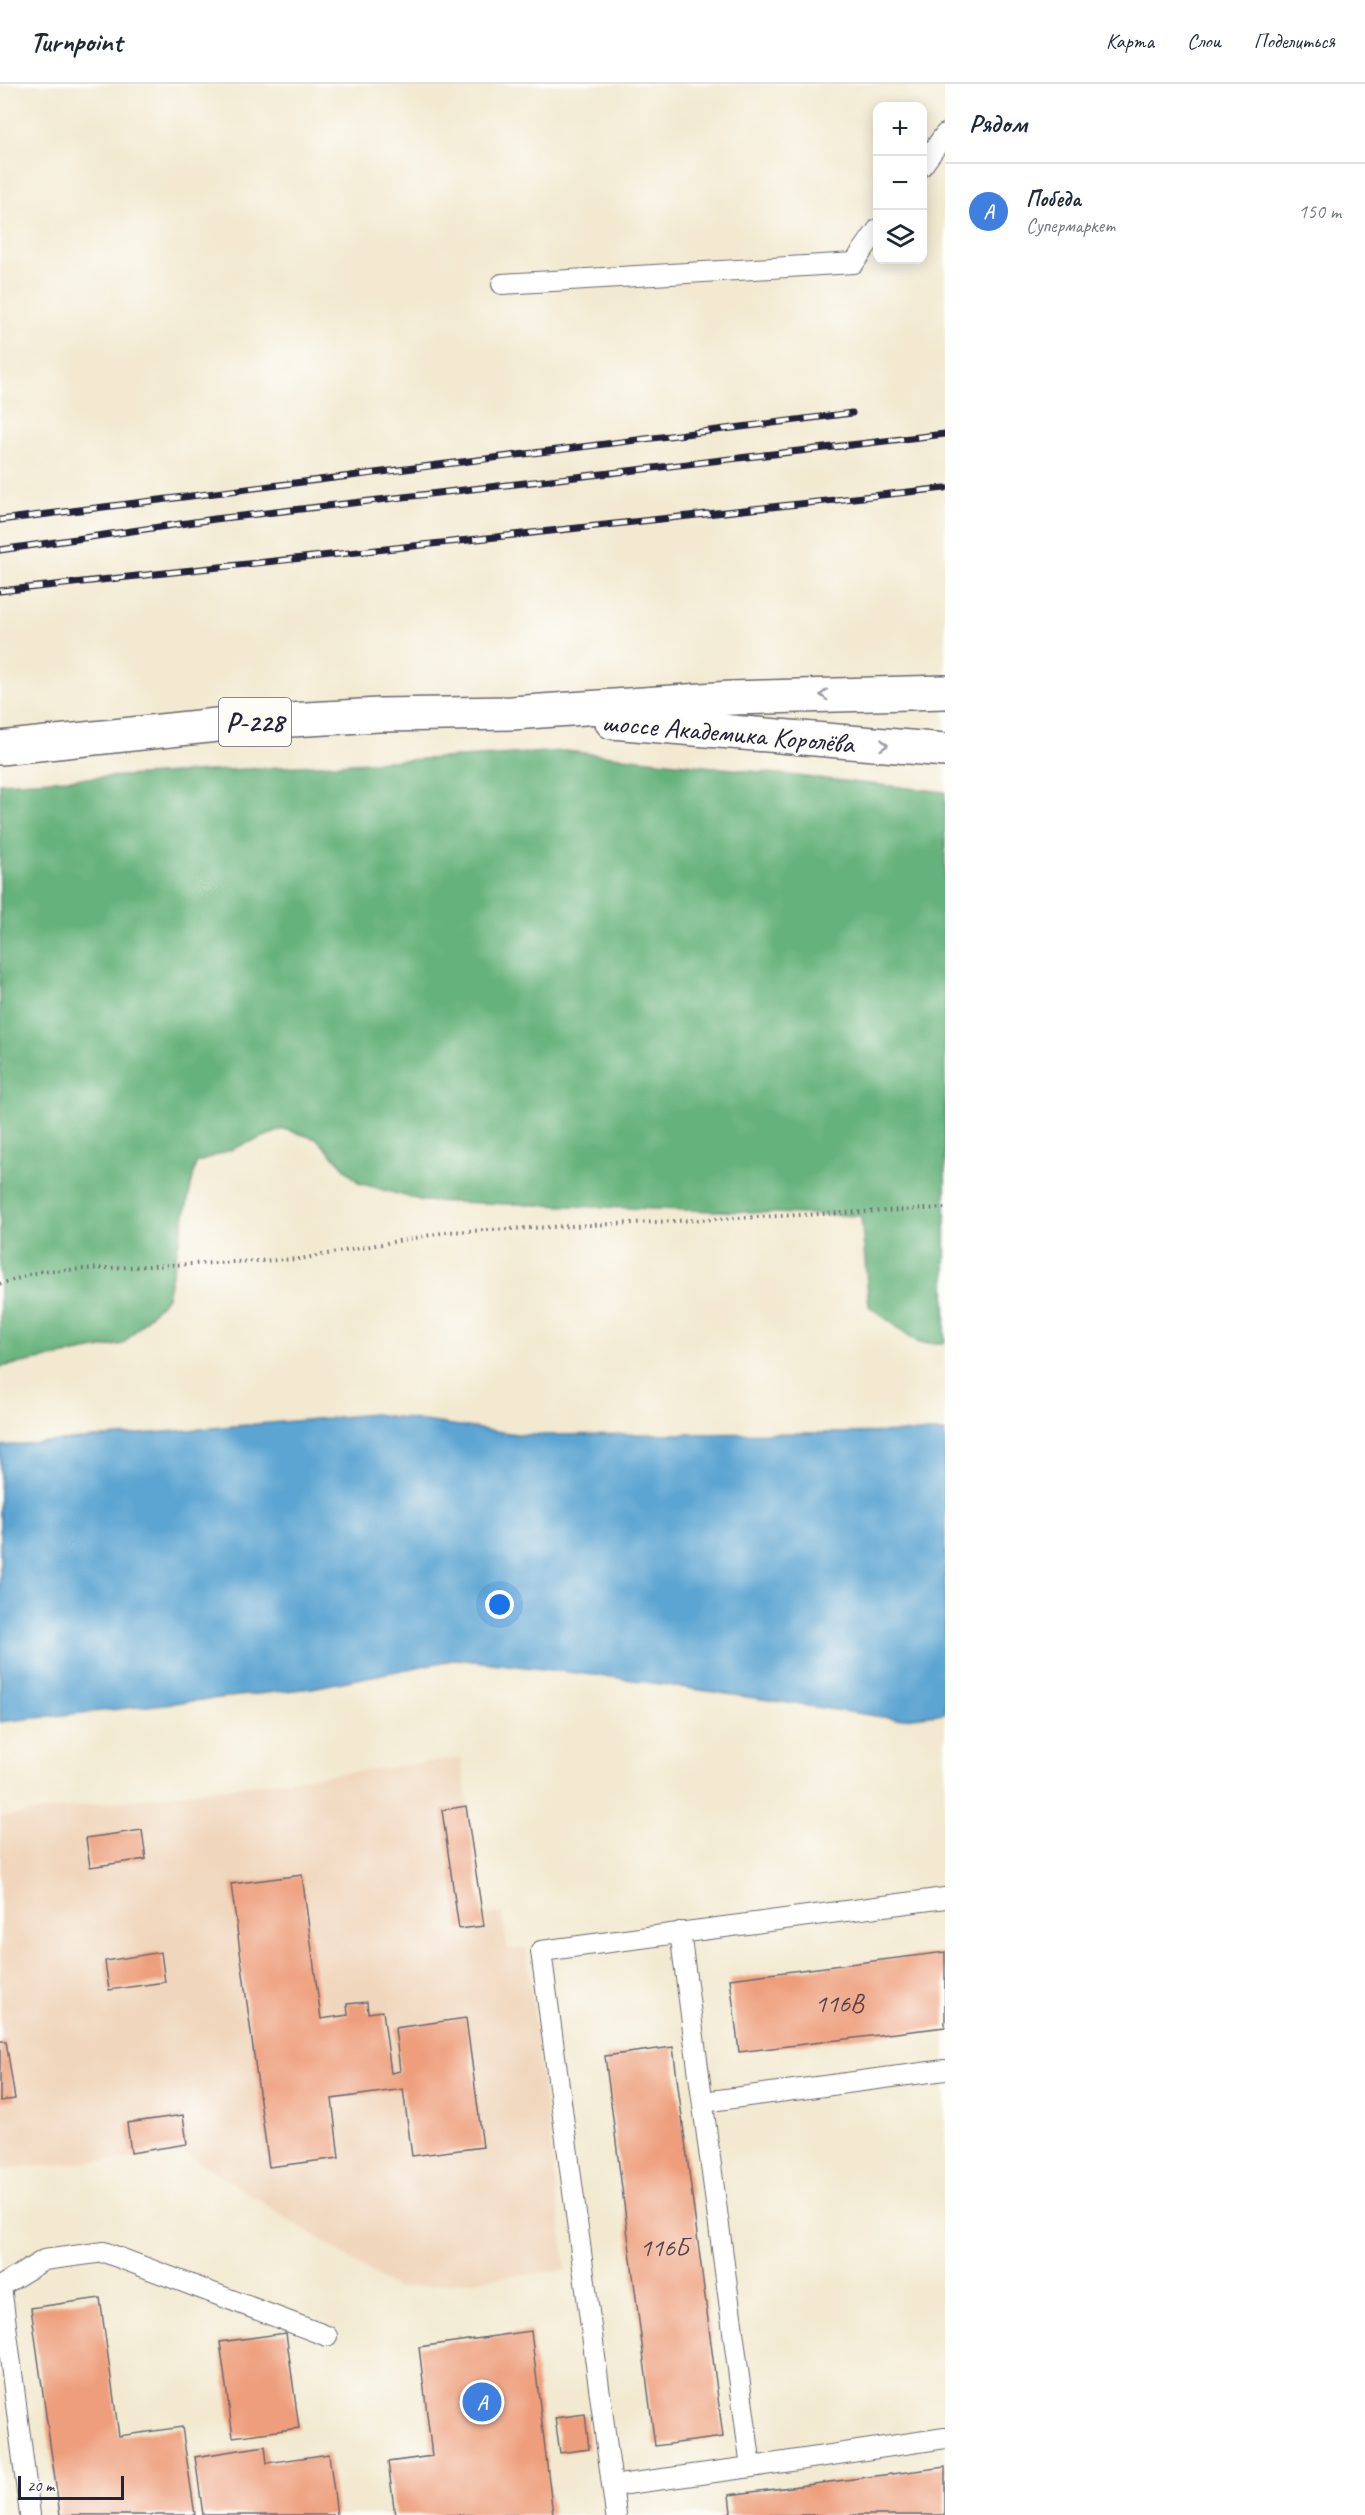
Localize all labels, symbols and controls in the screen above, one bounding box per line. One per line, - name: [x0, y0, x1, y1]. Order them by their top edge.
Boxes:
- text: Turnpoint: [30, 24, 122, 59]
- text: Карта: [1106, 28, 1154, 54]
- text: Слои: [1187, 28, 1221, 54]
- text: Поделиться: [1254, 28, 1335, 54]
- map controls: [873, 102, 927, 264]
- button: +: [873, 102, 927, 156]
- text: Рядом: [969, 107, 1027, 140]
- button: −: [873, 156, 927, 210]
- text: Победа: [1026, 185, 1081, 213]
- text: A: [983, 199, 994, 224]
- text: 150 m: [1298, 199, 1341, 224]
- button: layers: [873, 210, 927, 264]
- text: Супермаркет: [1026, 213, 1115, 238]
- one-way arrow: [819, 689, 828, 702]
- road number: Р-228: [219, 698, 291, 746]
- street label: шоссе Академика Королёва: [600, 704, 857, 761]
- one-way arrow: [879, 738, 889, 751]
- your location: [485, 1590, 514, 1619]
- house number: 116В: [815, 1987, 865, 2020]
- house number: 116Б: [640, 2231, 692, 2264]
- pin: A: [462, 2380, 502, 2424]
- scale bar: [18, 2473, 124, 2500]
- text: 20 m: [27, 2476, 54, 2496]

